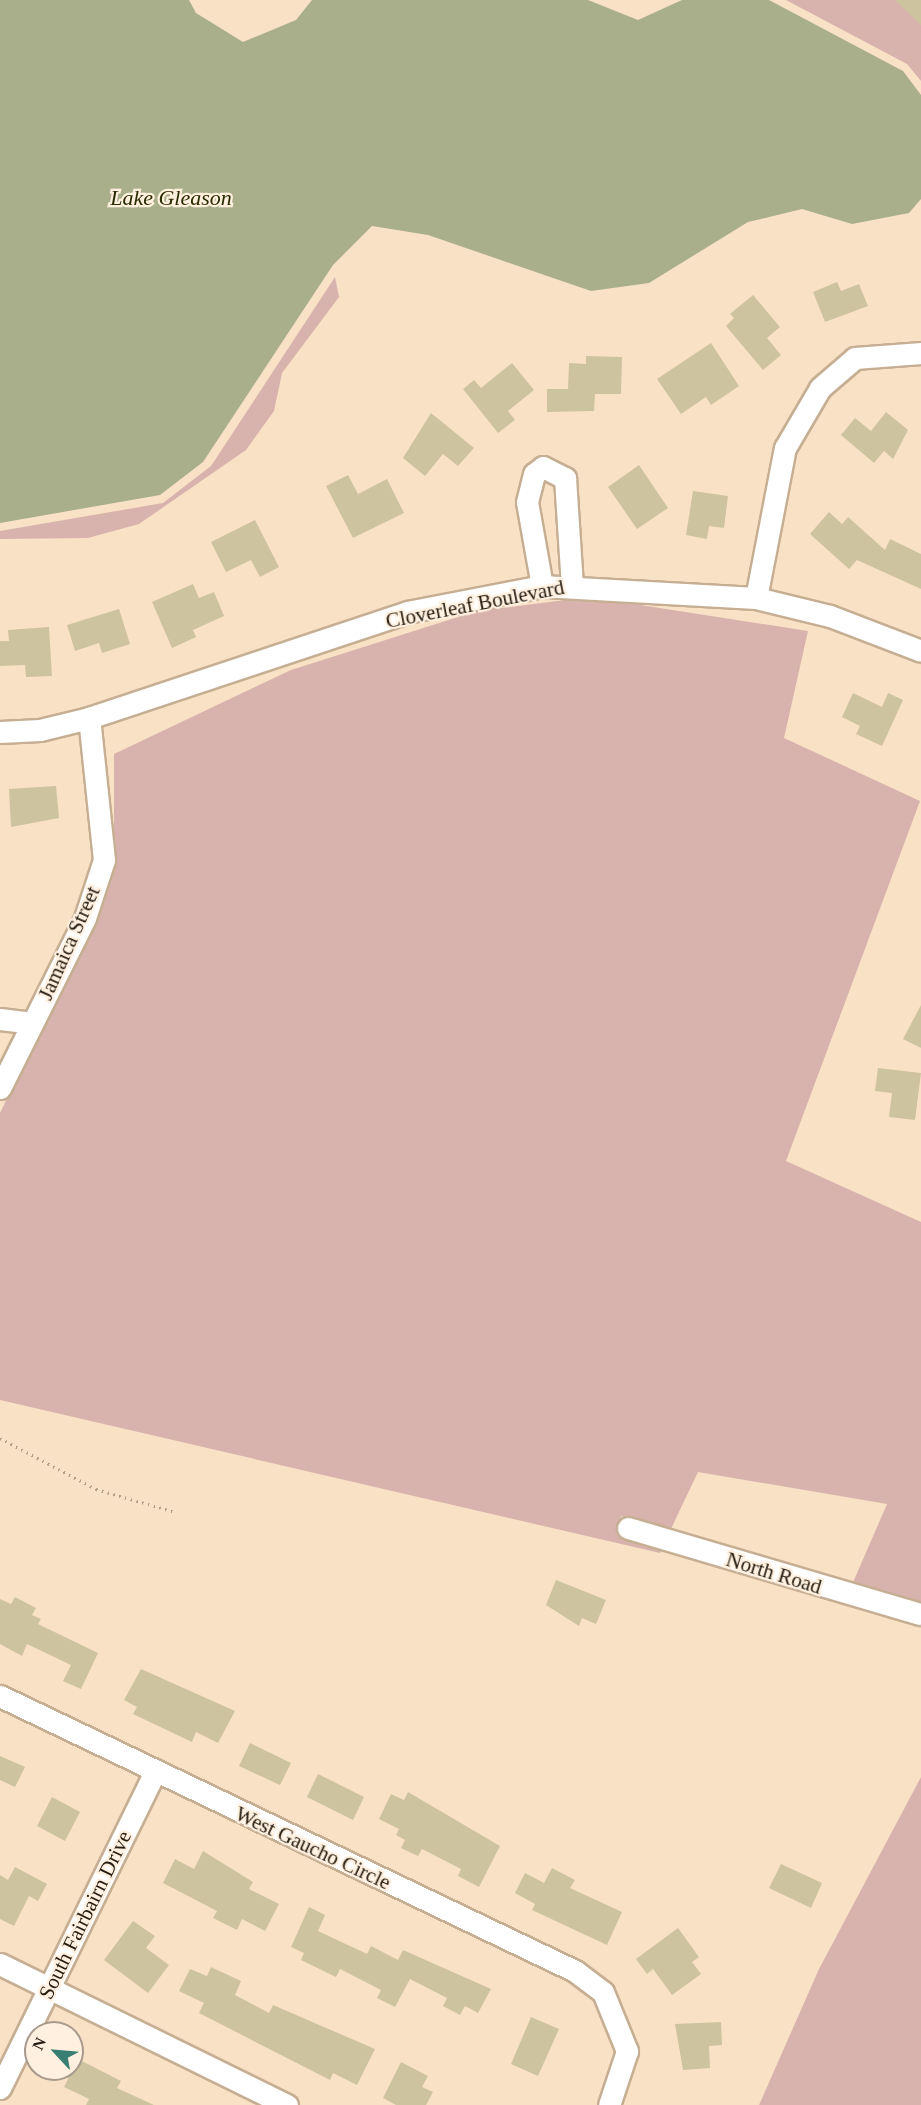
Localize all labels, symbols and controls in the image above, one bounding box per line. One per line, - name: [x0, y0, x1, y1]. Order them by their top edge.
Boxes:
- water label: Lake Gleason: [110, 185, 232, 211]
- street label: Cloverleaf Boulevard: [384, 574, 566, 634]
- street label: Jamaica Street: [33, 882, 105, 1004]
- street label: North Road: [723, 1547, 825, 1599]
- street label: West Gaucho Circle: [231, 1801, 395, 1895]
- street label: South Fairbairn Drive: [33, 1827, 137, 2003]
- north arrow: [24, 2021, 84, 2081]
- text: N: [29, 2035, 49, 2053]

